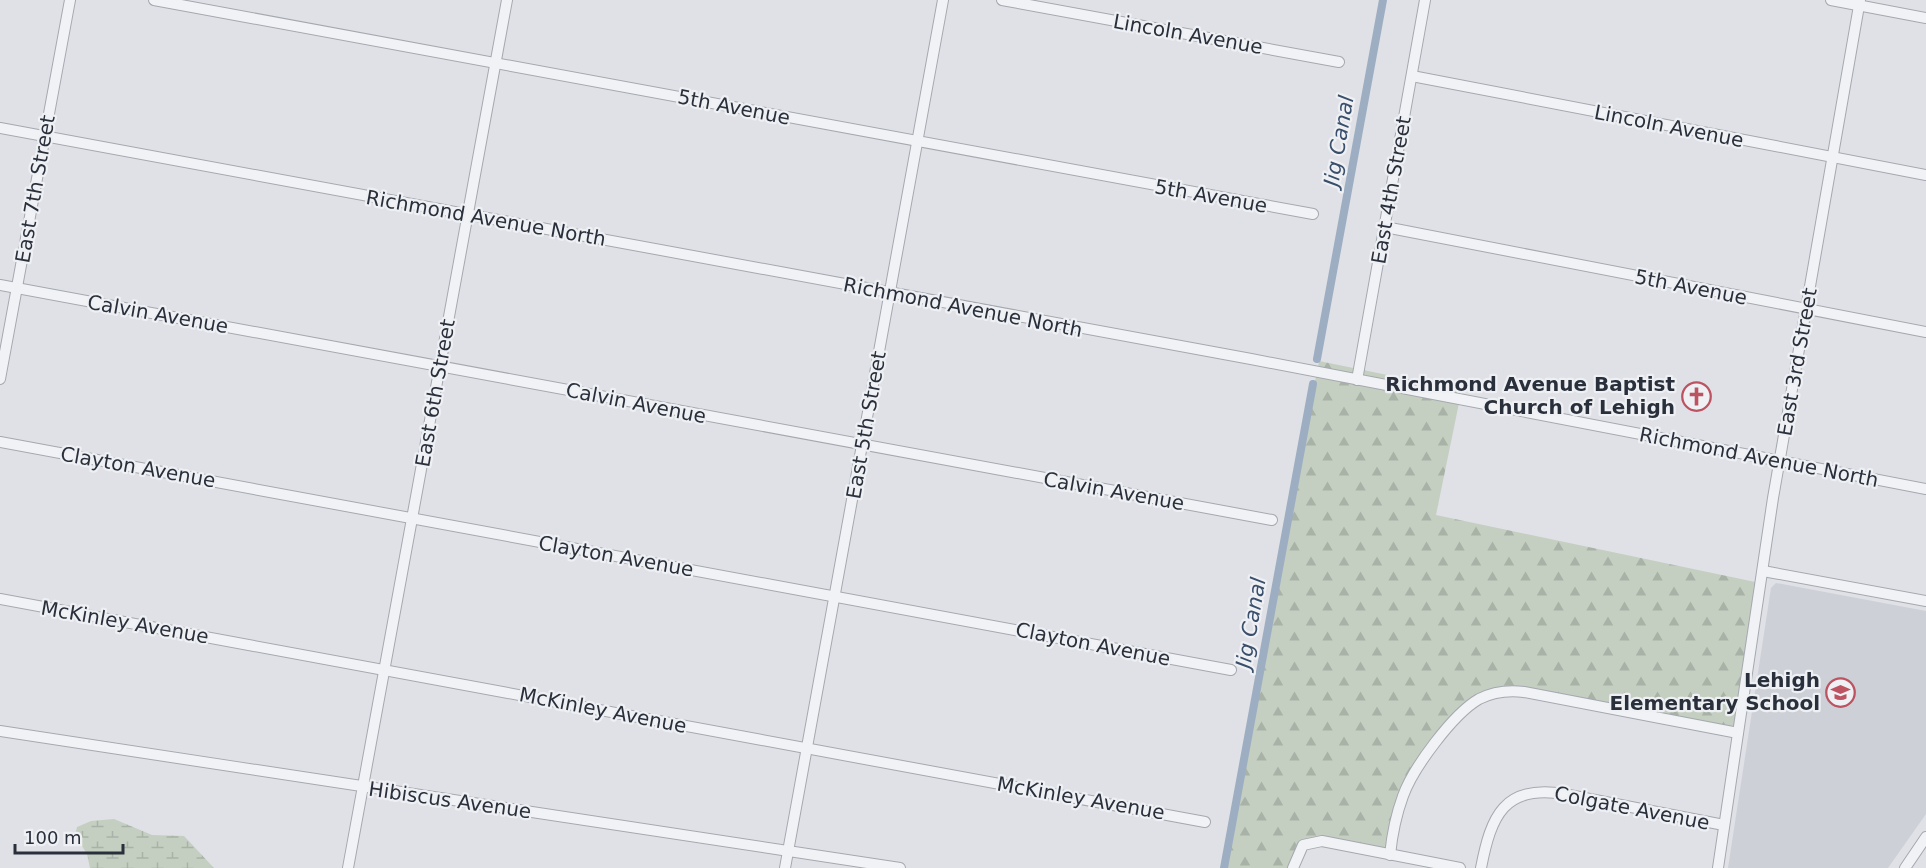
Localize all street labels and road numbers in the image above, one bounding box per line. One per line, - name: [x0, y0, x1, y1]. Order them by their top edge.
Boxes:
- street label: Lincoln Avenue: [1111, 9, 1265, 59]
- street label: 5th Avenue: [676, 84, 792, 130]
- street label: Lincoln Avenue: [1592, 100, 1746, 152]
- street label: East 7th Street: [10, 113, 60, 265]
- street label: East 4th Street: [1366, 114, 1416, 266]
- street label: 5th Avenue: [1153, 174, 1269, 218]
- street label: Richmond Avenue North: [364, 185, 608, 251]
- street label: 5th Avenue: [1633, 264, 1749, 310]
- street label: Richmond Avenue North: [841, 272, 1085, 342]
- street label: East 3rd Street: [1772, 286, 1822, 438]
- street label: Calvin Avenue: [86, 290, 230, 338]
- street label: East 6th Street: [410, 317, 460, 469]
- street label: East 5th Street: [841, 349, 891, 501]
- street label: Calvin Avenue: [564, 378, 708, 428]
- street label: Richmond Avenue North: [1637, 422, 1881, 492]
- street label: Clayton Avenue: [59, 442, 217, 492]
- street label: Calvin Avenue: [1042, 467, 1186, 515]
- street label: Clayton Avenue: [537, 531, 695, 581]
- street label: McKinley Avenue: [39, 595, 211, 649]
- street label: Clayton Avenue: [1014, 617, 1172, 671]
- street label: McKinley Avenue: [517, 682, 689, 738]
- street label: McKinley Avenue: [995, 771, 1167, 825]
- street label: Hibiscus Avenue: [367, 777, 533, 823]
- street label: Colgate Avenue: [1552, 781, 1712, 835]

